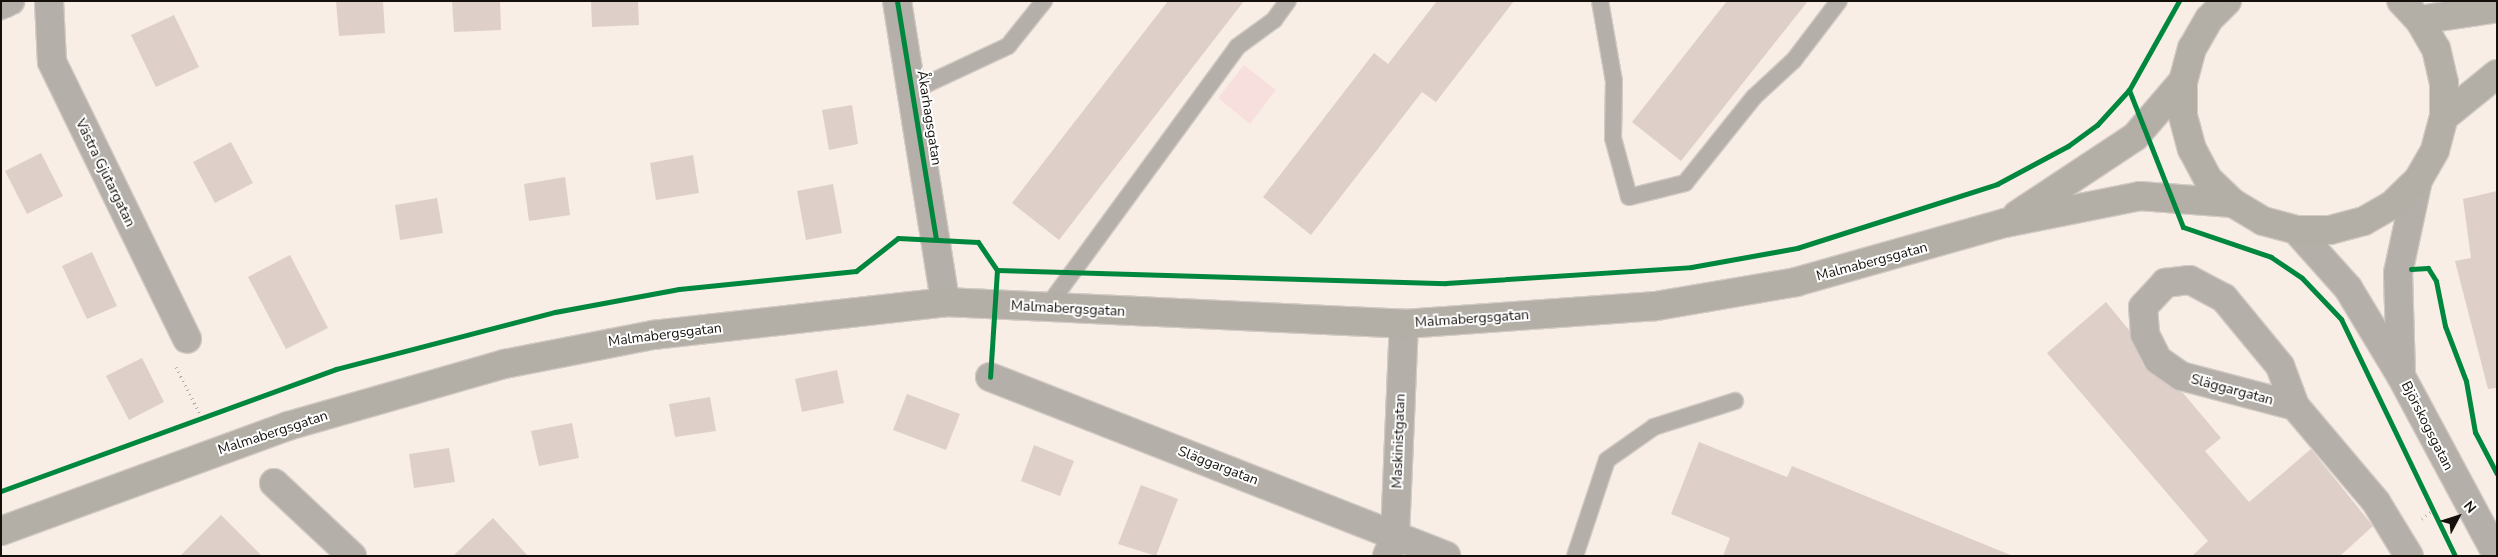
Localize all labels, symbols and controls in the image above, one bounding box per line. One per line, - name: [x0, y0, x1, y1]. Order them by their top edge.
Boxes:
- street label: Åkarhagsgatan: [913, 69, 945, 167]
- street label: Västra Gjutargatan: [72, 116, 138, 230]
- street label: Malmabergsgatan: [1815, 239, 1929, 285]
- street label: Malmabergsgatan: [1010, 298, 1126, 320]
- street label: Malmabergsgatan: [1414, 307, 1530, 331]
- street label: Malmabergsgatan: [607, 320, 723, 350]
- street label: Släggargatan: [2189, 371, 2275, 409]
- street label: Björskogsgatan: [2397, 379, 2457, 473]
- street label: Maskinistgatan: [1389, 393, 1409, 489]
- street label: Malmabergsgatan: [216, 407, 330, 459]
- street label: Släggargatan: [1175, 443, 1261, 489]
- north arrow: [2433, 492, 2483, 542]
- text: N: [2459, 497, 2481, 517]

